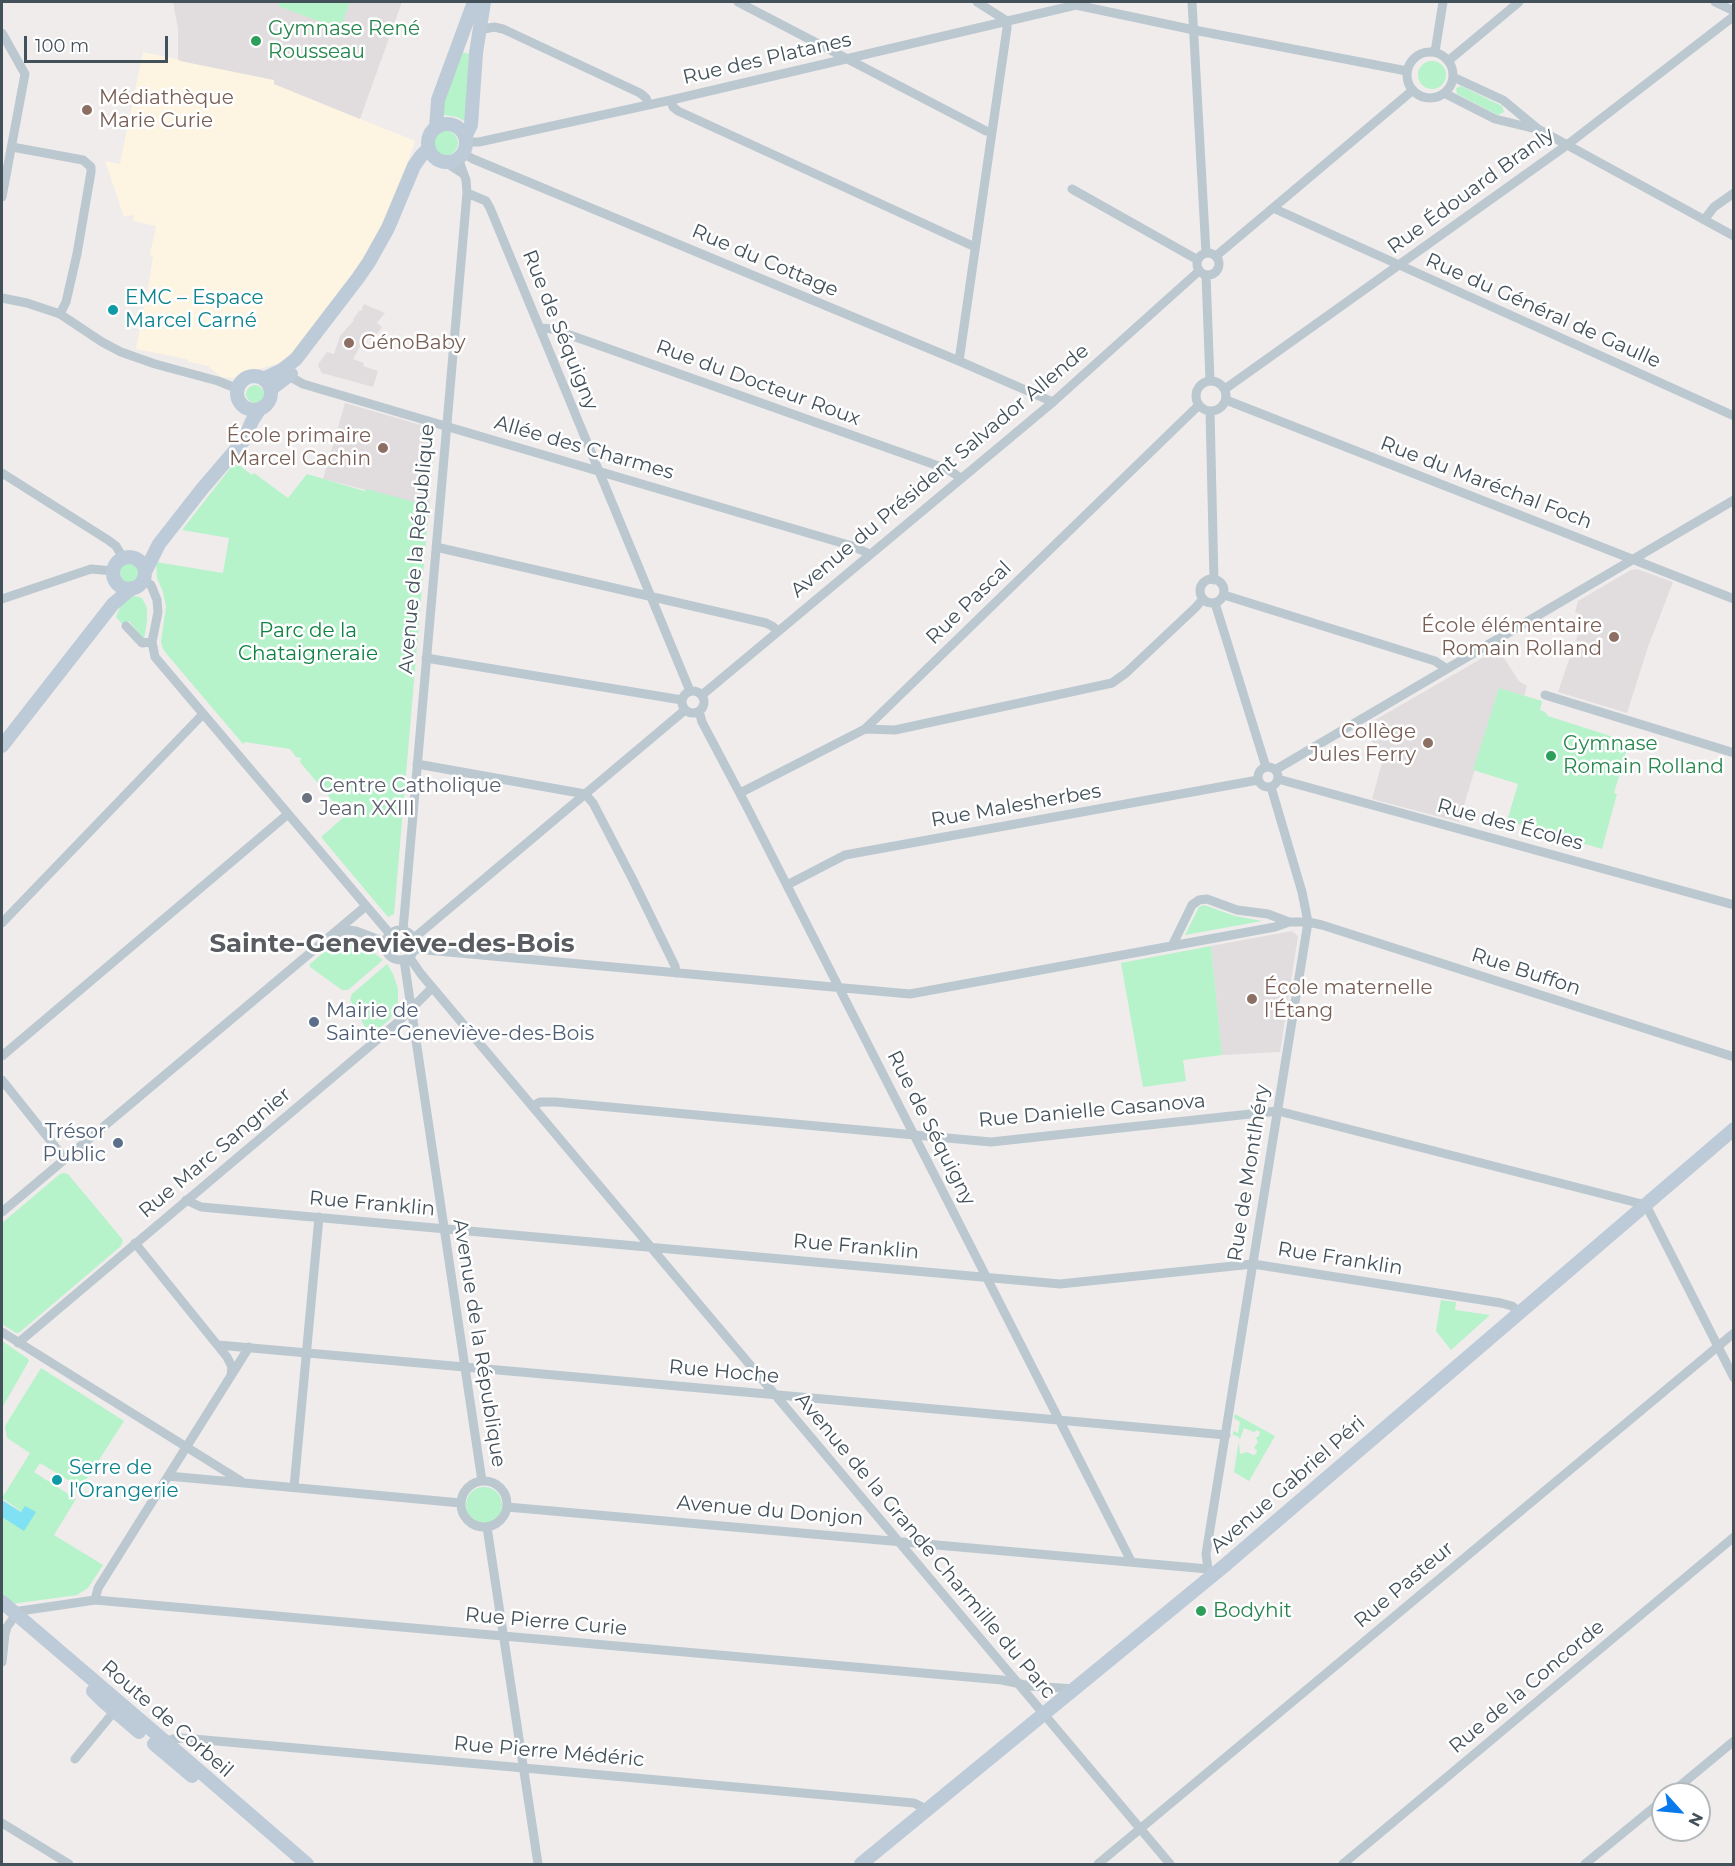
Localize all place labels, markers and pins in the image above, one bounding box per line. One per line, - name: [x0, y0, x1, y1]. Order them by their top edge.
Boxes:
- place label: Gymnase René Rousseau: [268, 17, 420, 64]
- marker: Gymnase René Rousseau: [249, 34, 263, 48]
- place label: Médiathèque Marie Curie: [99, 86, 234, 133]
- marker: Médiathèque Marie Curie: [80, 103, 94, 117]
- place label: EMC – Espace Marcel Carné: [125, 286, 264, 333]
- marker: EMC – Espace Marcel Carné: [106, 303, 120, 317]
- place label: GénoBaby: [361, 331, 466, 355]
- marker: GénoBaby: [342, 336, 356, 350]
- place label: École primaire Marcel Cachin: [226, 424, 371, 471]
- marker: École primaire Marcel Cachin: [376, 441, 390, 455]
- place label: École élémentaire Romain Rolland: [1421, 614, 1602, 661]
- marker: École élémentaire Romain Rolland: [1607, 630, 1621, 644]
- place label: Collège Jules Ferry: [1309, 720, 1416, 767]
- place label: Gymnase Romain Rolland: [1563, 732, 1724, 779]
- marker: Collège Jules Ferry: [1421, 736, 1435, 750]
- marker: Gymnase Romain Rolland: [1544, 749, 1558, 763]
- place label: Centre Catholique Jean XXIII: [319, 774, 501, 821]
- marker: Centre Catholique Jean XXIII: [300, 791, 314, 805]
- place label: École maternelle l'Étang: [1264, 976, 1433, 1023]
- marker: École maternelle l'Étang: [1245, 992, 1259, 1006]
- place label: Mairie de Sainte-Geneviève-des-Bois: [326, 999, 594, 1046]
- marker: Mairie de Sainte-Geneviève-des-Bois: [307, 1015, 321, 1029]
- place label: Trésor Public: [43, 1120, 106, 1167]
- marker: Trésor Public: [111, 1136, 125, 1150]
- place label: Serre de l'Orangerie: [69, 1456, 178, 1503]
- marker: Serre de l'Orangerie: [50, 1473, 64, 1487]
- place label: Bodyhit: [1213, 1599, 1292, 1623]
- marker: Bodyhit: [1194, 1604, 1208, 1618]

